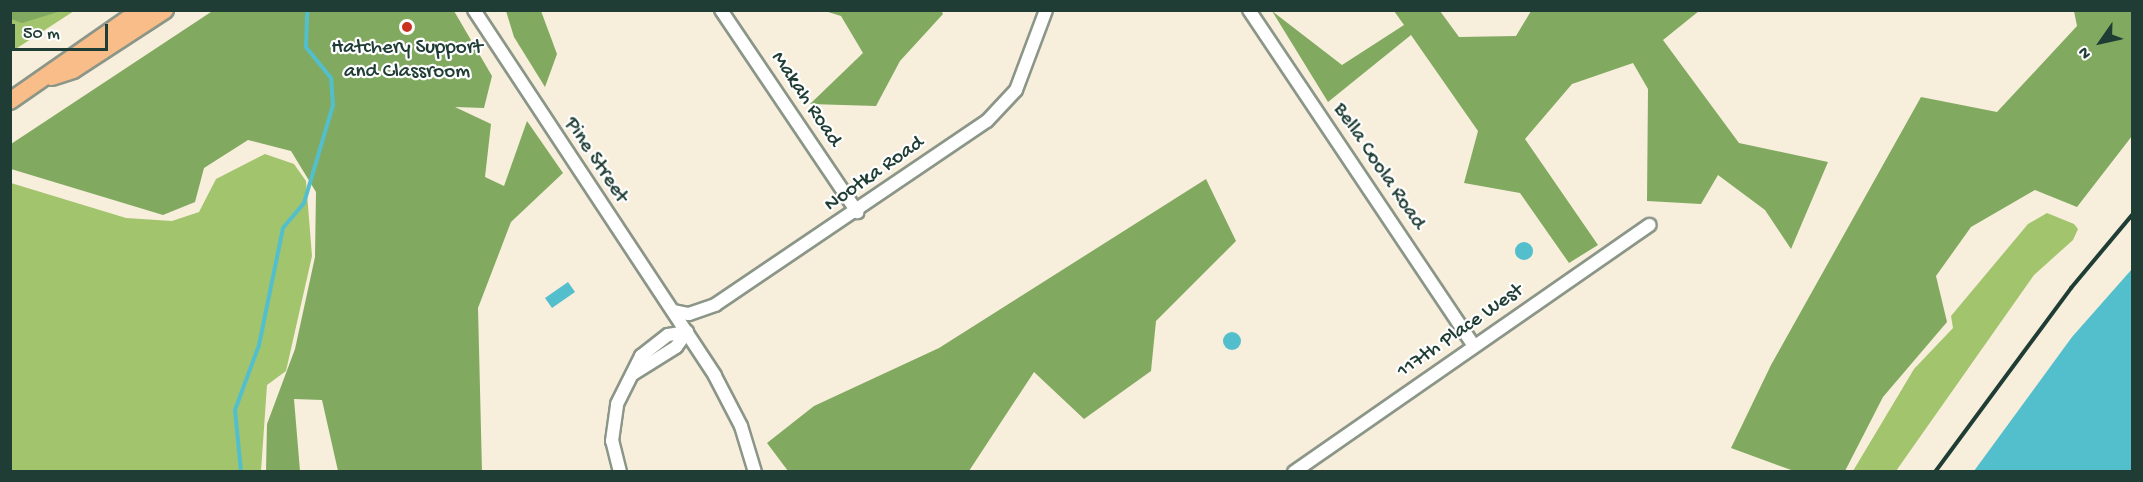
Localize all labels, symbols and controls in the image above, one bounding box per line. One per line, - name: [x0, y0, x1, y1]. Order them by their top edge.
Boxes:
- scale bar: [15, 12, 111, 50]
- north arrow: [2071, 12, 2131, 72]
- marker: Hatchery Support and Classroom: [400, 20, 414, 34]
- text: 50 m: [23, 24, 60, 45]
- place label: Hatchery Support and Classroom: [331, 36, 483, 86]
- text: N: [2075, 43, 2096, 62]
- street label: Makah Road: [764, 48, 846, 152]
- street label: Bella Coola Road: [1326, 99, 1430, 235]
- street label: Pine Street: [557, 113, 633, 209]
- street label: Nootka Road: [820, 131, 930, 219]
- street label: 117th Place West: [1393, 279, 1529, 385]

